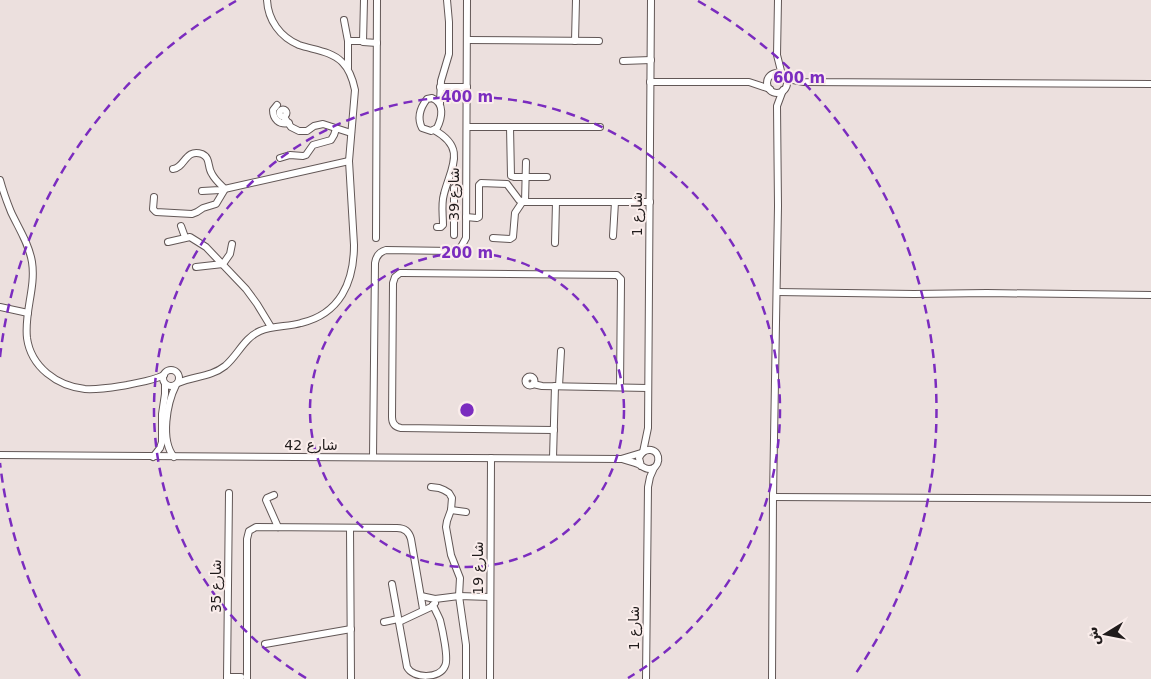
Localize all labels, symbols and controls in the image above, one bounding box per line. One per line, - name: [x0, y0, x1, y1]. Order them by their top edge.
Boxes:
- text: 600 m: [773, 69, 825, 87]
- text: 400 m: [441, 88, 493, 106]
- street label: شارع 39: [446, 167, 463, 221]
- street label: شارع 1: [629, 192, 646, 236]
- text: 200 m: [441, 244, 493, 262]
- centre of rings: [458, 401, 476, 419]
- street label: شارع 42: [284, 437, 338, 454]
- street label: شارع 19: [470, 541, 487, 595]
- street label: شارع 35: [208, 559, 225, 613]
- street label: شارع 1: [626, 606, 643, 650]
- north arrow: [1081, 609, 1131, 659]
- text: ش: [1084, 625, 1103, 647]

